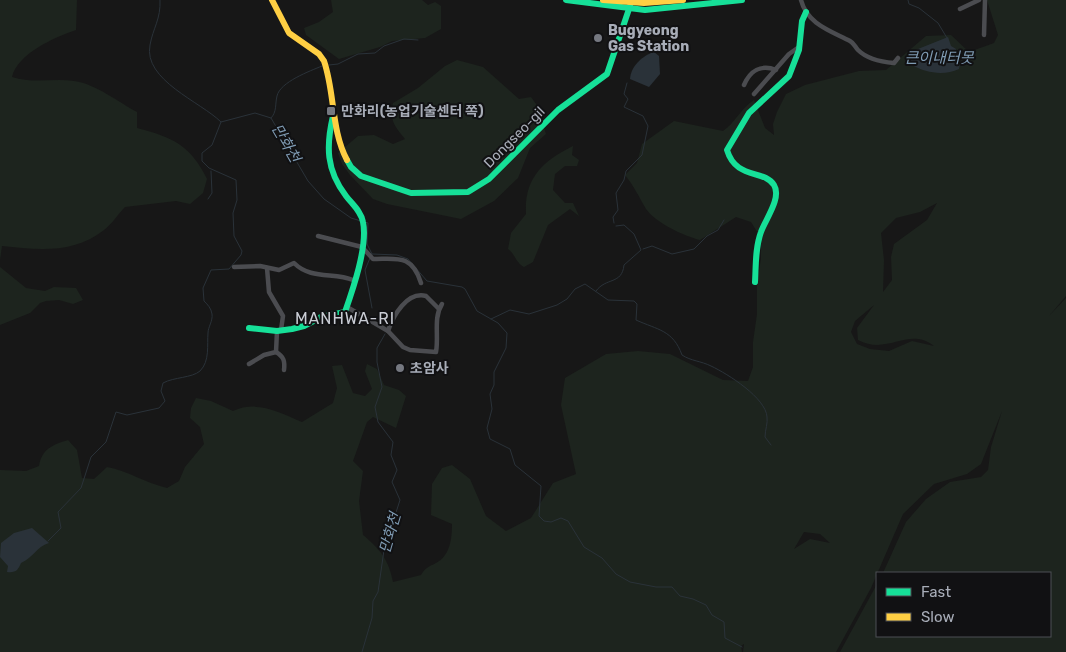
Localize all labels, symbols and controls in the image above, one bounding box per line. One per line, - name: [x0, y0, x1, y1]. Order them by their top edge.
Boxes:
- place label: Bugyeong Gas Station: [608, 22, 689, 55]
- marker: Bugyeong Gas Station: [592, 32, 604, 44]
- water label: 큰이내터못: [904, 49, 975, 67]
- place label: 만화리(농업기술센터 쪽): [341, 103, 484, 120]
- street label: Dongseo-gil: [480, 103, 548, 171]
- marker: 만화리(농업기술센터 쪽): [325, 105, 337, 117]
- water label: 만화천: [268, 121, 305, 167]
- district label: MANHWA-RI: [295, 309, 395, 328]
- place label: 초암사: [410, 360, 449, 377]
- marker: 초암사: [394, 362, 406, 374]
- water label: 만화천: [376, 509, 405, 555]
- legend: [876, 572, 1051, 637]
- text: Fast: [921, 583, 951, 601]
- text: Slow: [921, 608, 954, 626]

